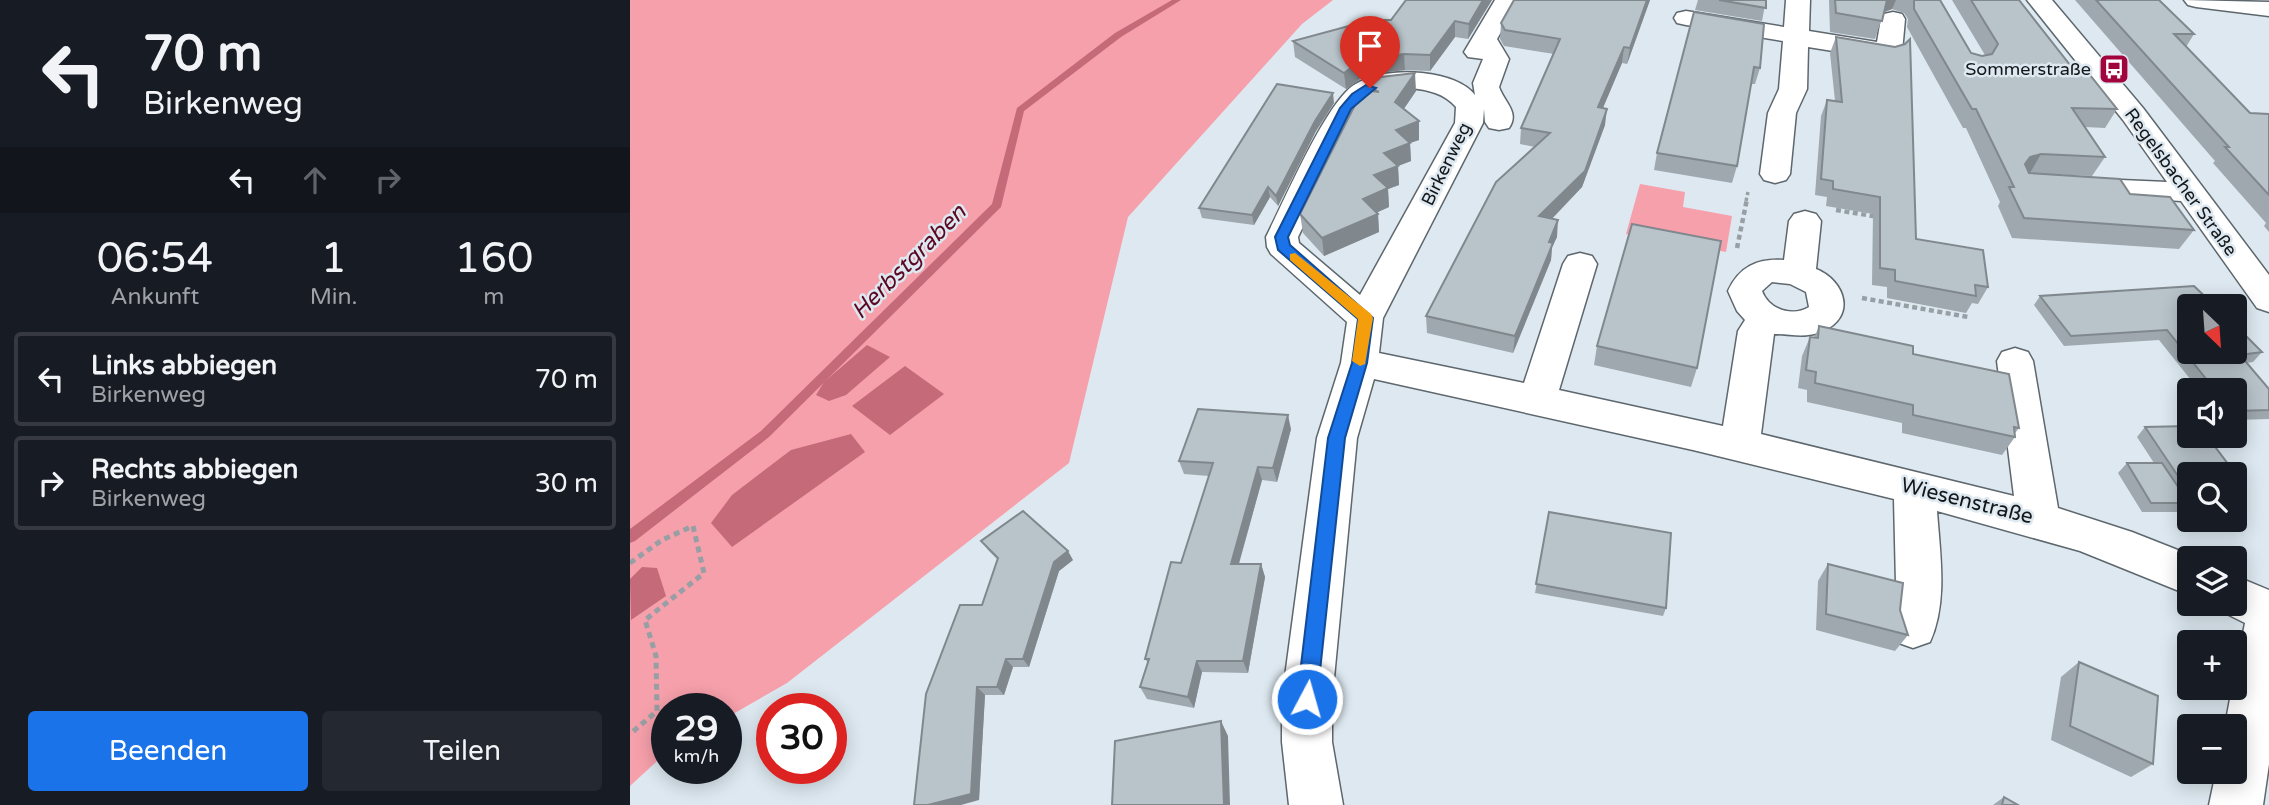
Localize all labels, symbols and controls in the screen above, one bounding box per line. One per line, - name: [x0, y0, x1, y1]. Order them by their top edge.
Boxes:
- pin: [1340, 16, 1400, 88]
- text: 70 m: [143, 25, 262, 84]
- icon: arrive: [1351, 27, 1389, 65]
- icon: left: [28, 28, 119, 119]
- bus stop icon: Sommerstraße: [2097, 52, 2131, 86]
- place label: Sommerstraße: [1965, 58, 2091, 80]
- text: Birkenweg: [143, 85, 303, 123]
- street label: Regelsbacher Straße: [2120, 104, 2242, 260]
- street label: Birkenweg: [1416, 119, 1476, 209]
- icon: left: [223, 161, 261, 199]
- icon: ahead: [296, 161, 334, 199]
- icon: right: [369, 161, 407, 199]
- water label: Herbstgraben: [846, 198, 973, 325]
- text: 06:54: [97, 233, 213, 284]
- text: 1: [320, 233, 347, 284]
- text: 160: [454, 233, 533, 284]
- text: Ankunft: [111, 283, 199, 311]
- text: Min.: [310, 283, 357, 311]
- text: m: [483, 283, 504, 311]
- north arrow: [2177, 294, 2247, 364]
- map controls: [2177, 294, 2247, 784]
- text: Links abbiegen: [91, 350, 277, 381]
- icon: left: [32, 360, 70, 398]
- text: 70 m: [535, 364, 598, 395]
- button: sound: [2177, 378, 2247, 448]
- text: Birkenweg: [91, 381, 206, 409]
- text: Rechts abbiegen: [91, 454, 298, 485]
- button: search: [2177, 462, 2247, 532]
- icon: right: [32, 464, 70, 502]
- text: 30 m: [535, 468, 598, 499]
- street label: Wiesenstraße: [1898, 472, 2036, 530]
- text: Birkenweg: [91, 485, 206, 513]
- button: layers: [2177, 546, 2247, 616]
- button: +: [2177, 630, 2247, 700]
- position arrow: [1270, 662, 1344, 736]
- speed limit sign: 30: [756, 693, 847, 784]
- text: 29: [675, 708, 718, 750]
- button: Beenden: [28, 711, 308, 791]
- button: Teilen: [322, 711, 602, 791]
- button: −: [2177, 714, 2247, 784]
- text: km/h: [674, 745, 719, 767]

